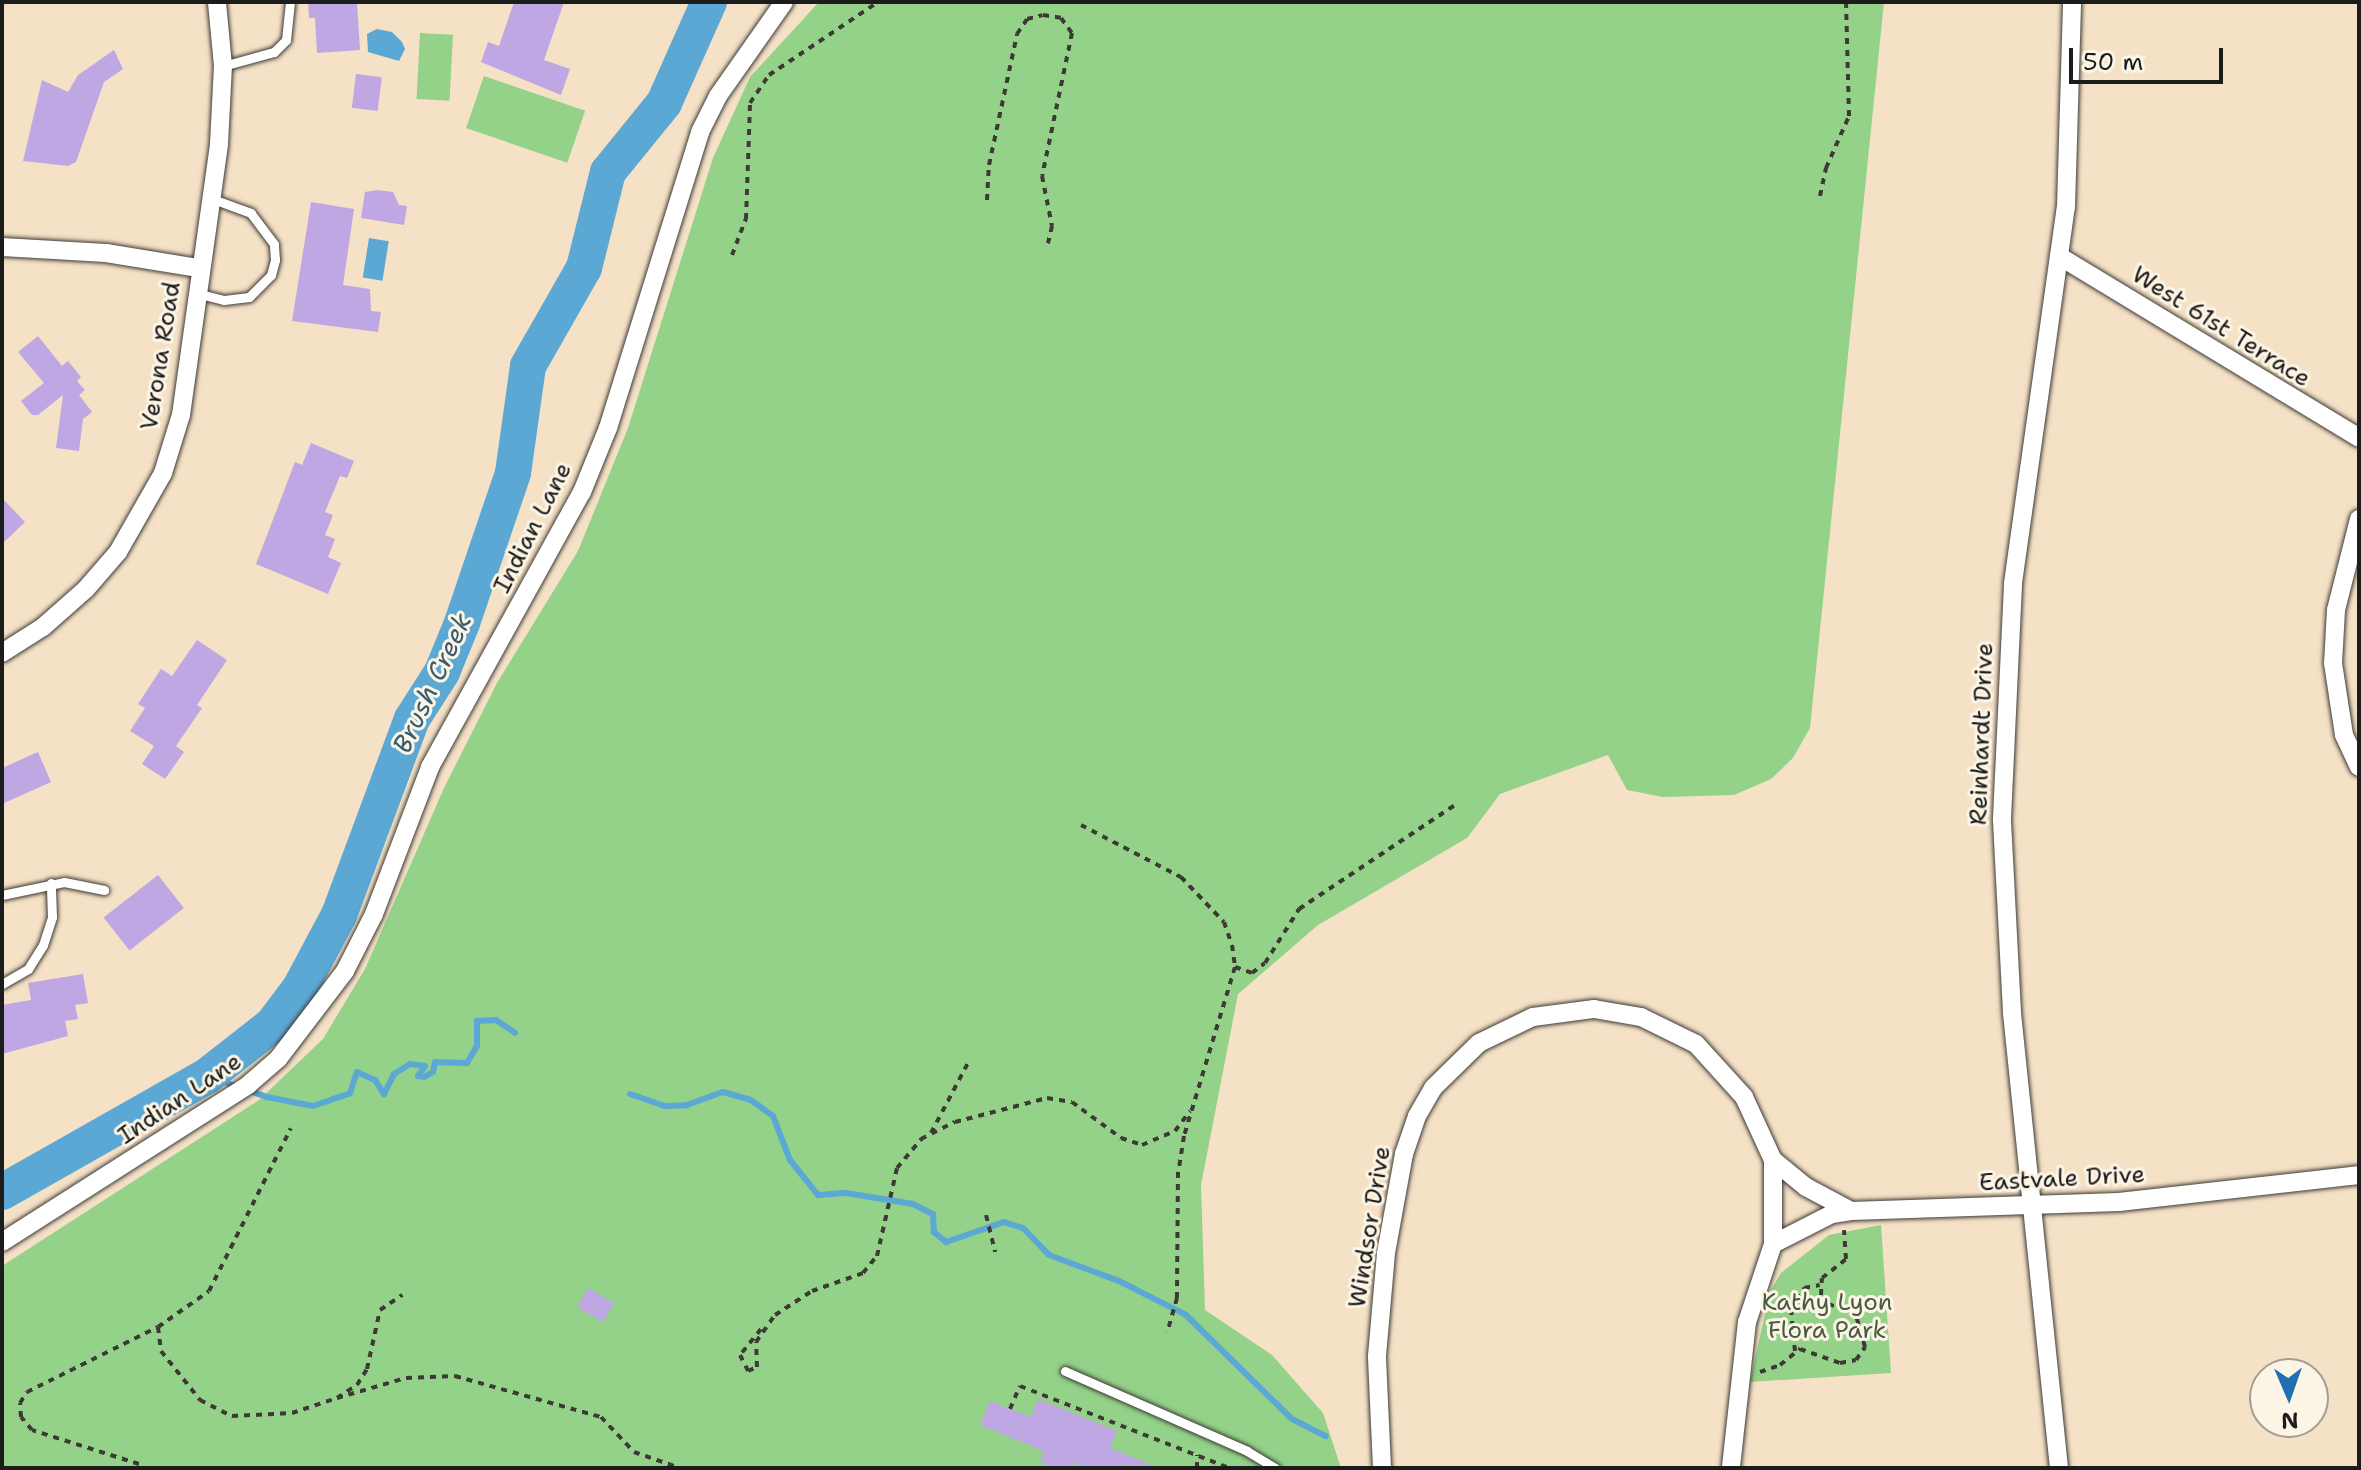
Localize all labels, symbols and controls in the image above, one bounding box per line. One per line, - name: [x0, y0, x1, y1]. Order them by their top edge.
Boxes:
- scale bar: [2073, 32, 2227, 82]
- text: 50 m: [2083, 46, 2143, 78]
- street label: West 61st Terrace: [2126, 260, 2316, 394]
- street label: Verona Road: [135, 280, 187, 432]
- street label: Indian Lane: [488, 458, 578, 598]
- water label: Brush Creek: [386, 608, 478, 758]
- street label: Reinhardt Drive: [1964, 642, 2000, 826]
- street label: Indian Lane: [113, 1047, 247, 1151]
- street label: Windsor Drive: [1343, 1144, 1397, 1310]
- street label: Eastvale Drive: [1978, 1160, 2146, 1198]
- park label: Kathy Lyon Flora Park: [1761, 1289, 1893, 1345]
- north arrow: [2249, 1358, 2329, 1438]
- text: N: [2281, 1406, 2299, 1435]

